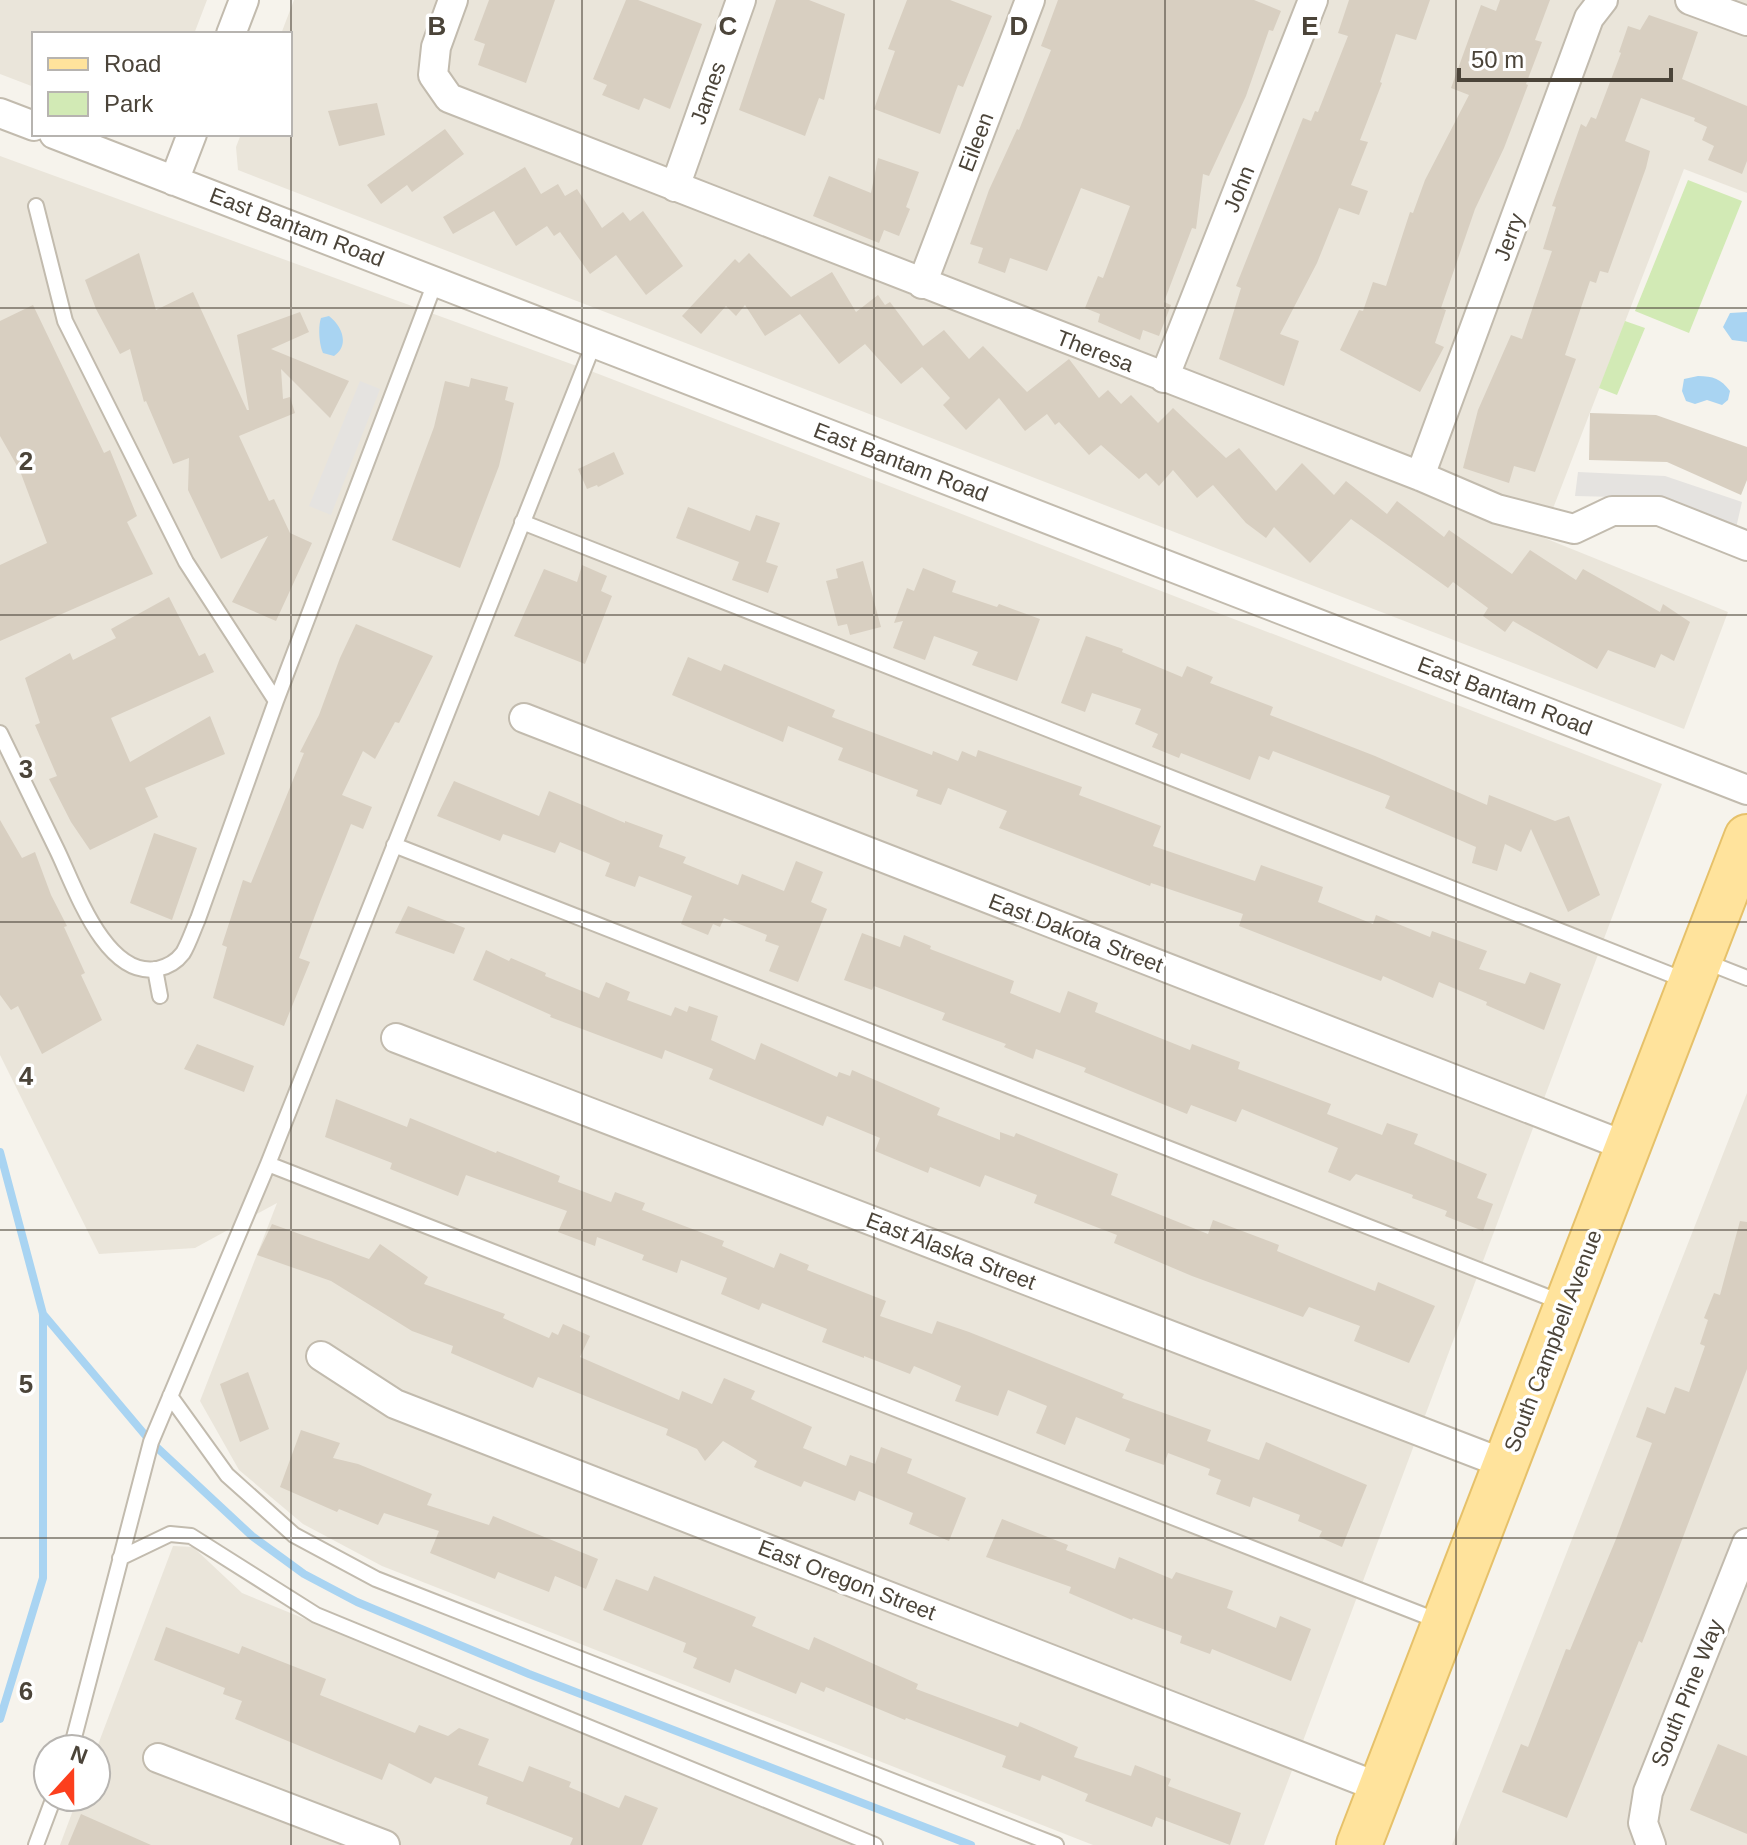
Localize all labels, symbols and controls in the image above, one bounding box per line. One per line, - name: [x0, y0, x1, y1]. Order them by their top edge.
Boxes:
- text: B: [428, 11, 446, 41]
- text: C: [719, 11, 738, 41]
- text: D: [1010, 11, 1028, 41]
- text: E: [1301, 11, 1319, 41]
- legend: [32, 32, 292, 136]
- scale bar: [1459, 32, 1671, 82]
- text: 50 m: [1471, 46, 1524, 73]
- text: Road: [104, 50, 161, 77]
- street label: James: [685, 58, 731, 128]
- text: Park: [104, 90, 154, 117]
- street label: Eileen: [953, 109, 999, 175]
- street label: John: [1218, 162, 1260, 216]
- street label: East Bantam Road: [206, 182, 388, 272]
- street label: Jerry: [1489, 210, 1529, 264]
- street label: Theresa: [1053, 325, 1138, 377]
- street label: East Bantam Road: [810, 417, 992, 507]
- text: 2: [19, 446, 33, 476]
- street label: East Bantam Road: [1414, 651, 1596, 741]
- text: 3: [19, 754, 33, 784]
- street label: East Dakota Street: [985, 888, 1167, 978]
- text: 4: [19, 1061, 34, 1091]
- street label: East Alaska Street: [863, 1207, 1039, 1295]
- street label: South Campbell Avenue: [1499, 1227, 1607, 1455]
- text: 5: [19, 1369, 33, 1399]
- street label: East Oregon Street: [755, 1535, 939, 1625]
- street label: South Pine Way: [1646, 1616, 1728, 1770]
- text: 6: [19, 1676, 33, 1706]
- north arrow: [32, 1733, 112, 1813]
- text: N: [67, 1740, 91, 1769]

